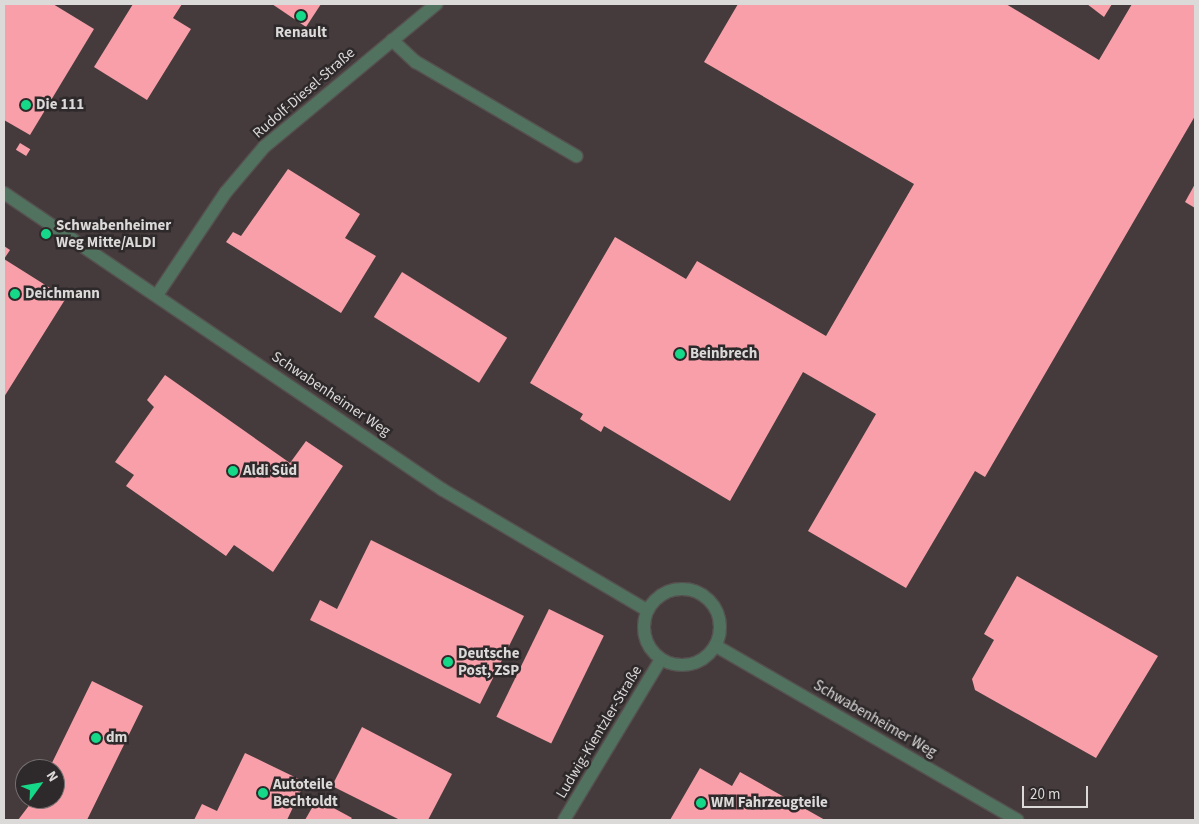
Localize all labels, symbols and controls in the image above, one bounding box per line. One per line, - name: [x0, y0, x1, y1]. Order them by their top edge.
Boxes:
- marker: Renault: [295, 10, 307, 22]
- place label: Renault: [275, 24, 327, 42]
- street label: Rudolf-Diesel-Straße: [249, 44, 359, 142]
- place label: Die 111: [36, 96, 84, 114]
- marker: Die 111: [20, 99, 32, 111]
- place label: Schwabenheimer Weg Mitte/ALDI: [56, 216, 171, 251]
- marker: Schwabenheimer Weg Mitte/ALDI: [40, 228, 52, 240]
- place label: Deichmann: [25, 285, 100, 303]
- marker: Deichmann: [9, 288, 21, 300]
- place label: Beinbrech: [690, 345, 757, 363]
- street label: Schwabenheimer Weg: [268, 348, 394, 440]
- marker: Beinbrech: [674, 348, 686, 360]
- place label: Aldi Süd: [243, 462, 297, 480]
- marker: Aldi Süd: [227, 465, 239, 477]
- place label: Deutsche Post, ZSP: [458, 644, 519, 679]
- marker: Deutsche Post, ZSP: [442, 656, 454, 668]
- street label: Ludwig-Kientzler-Straße: [552, 662, 646, 802]
- street label: Schwabenheimer Weg: [810, 676, 940, 762]
- place label: dm: [106, 729, 127, 747]
- marker: dm: [90, 732, 102, 744]
- north arrow: [15, 759, 65, 809]
- text: N: [41, 767, 63, 786]
- place label: Autoteile Bechtoldt: [273, 775, 338, 810]
- scale bar: [1024, 776, 1090, 808]
- text: 20 m: [1030, 784, 1060, 805]
- marker: Autoteile Bechtoldt: [257, 787, 269, 799]
- place label: WM Fahrzeugteile: [711, 794, 828, 812]
- marker: WM Fahrzeugteile: [695, 797, 707, 809]

